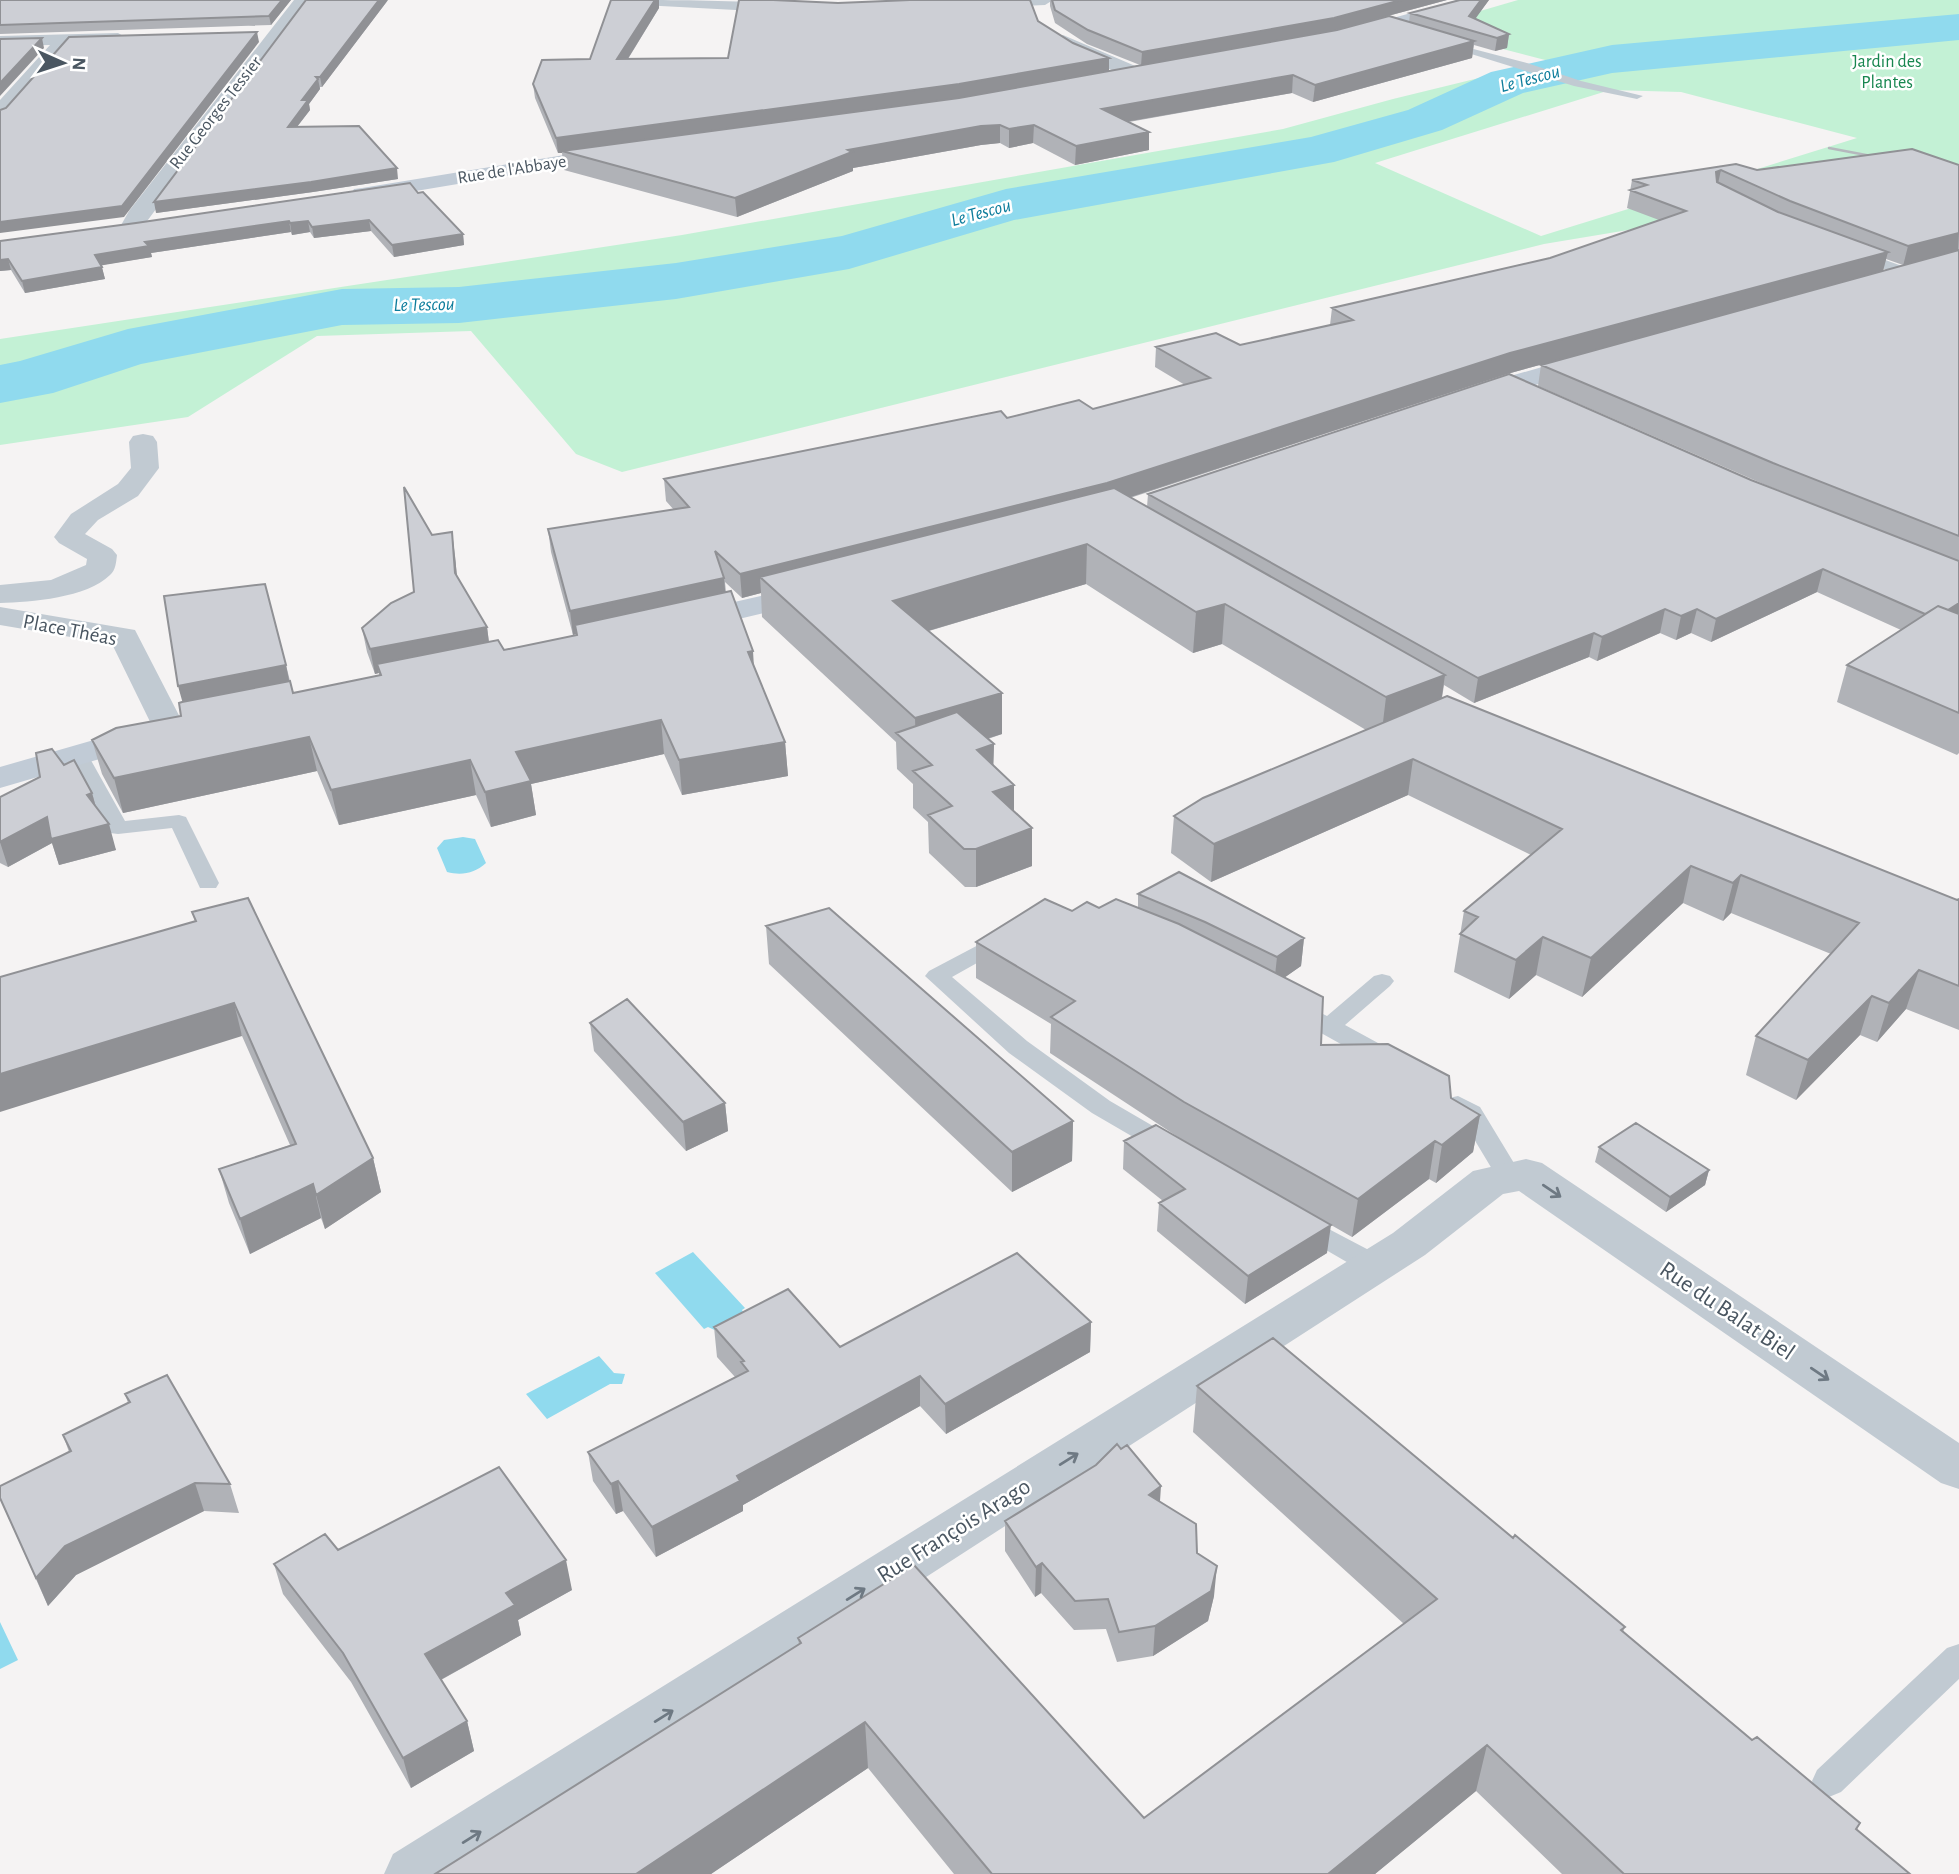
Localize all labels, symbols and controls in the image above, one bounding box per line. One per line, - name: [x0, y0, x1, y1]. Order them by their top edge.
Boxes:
- north arrow: [28, 28, 98, 98]
- street label: Rue Georges Tessier: [167, 53, 266, 173]
- park label: Jardin des Plantes: [1852, 53, 1922, 92]
- text: N: [69, 57, 88, 71]
- water label: Le Tescou: [1498, 62, 1562, 96]
- street label: Rue de l'Abbaye: [456, 153, 568, 187]
- water label: Le Tescou: [949, 196, 1013, 230]
- water label: Le Tescou: [393, 295, 455, 315]
- street label: Place Théas: [21, 611, 119, 649]
- one-way arrow: [1541, 1184, 1561, 1198]
- street label: Rue du Balat Biel: [1655, 1257, 1799, 1365]
- one-way arrow: [1810, 1368, 1830, 1382]
- one-way arrow: [1059, 1451, 1078, 1466]
- street label: Rue François Arago: [873, 1474, 1035, 1588]
- one-way arrow: [846, 1586, 865, 1601]
- one-way arrow: [654, 1708, 673, 1723]
- one-way arrow: [462, 1830, 481, 1845]

